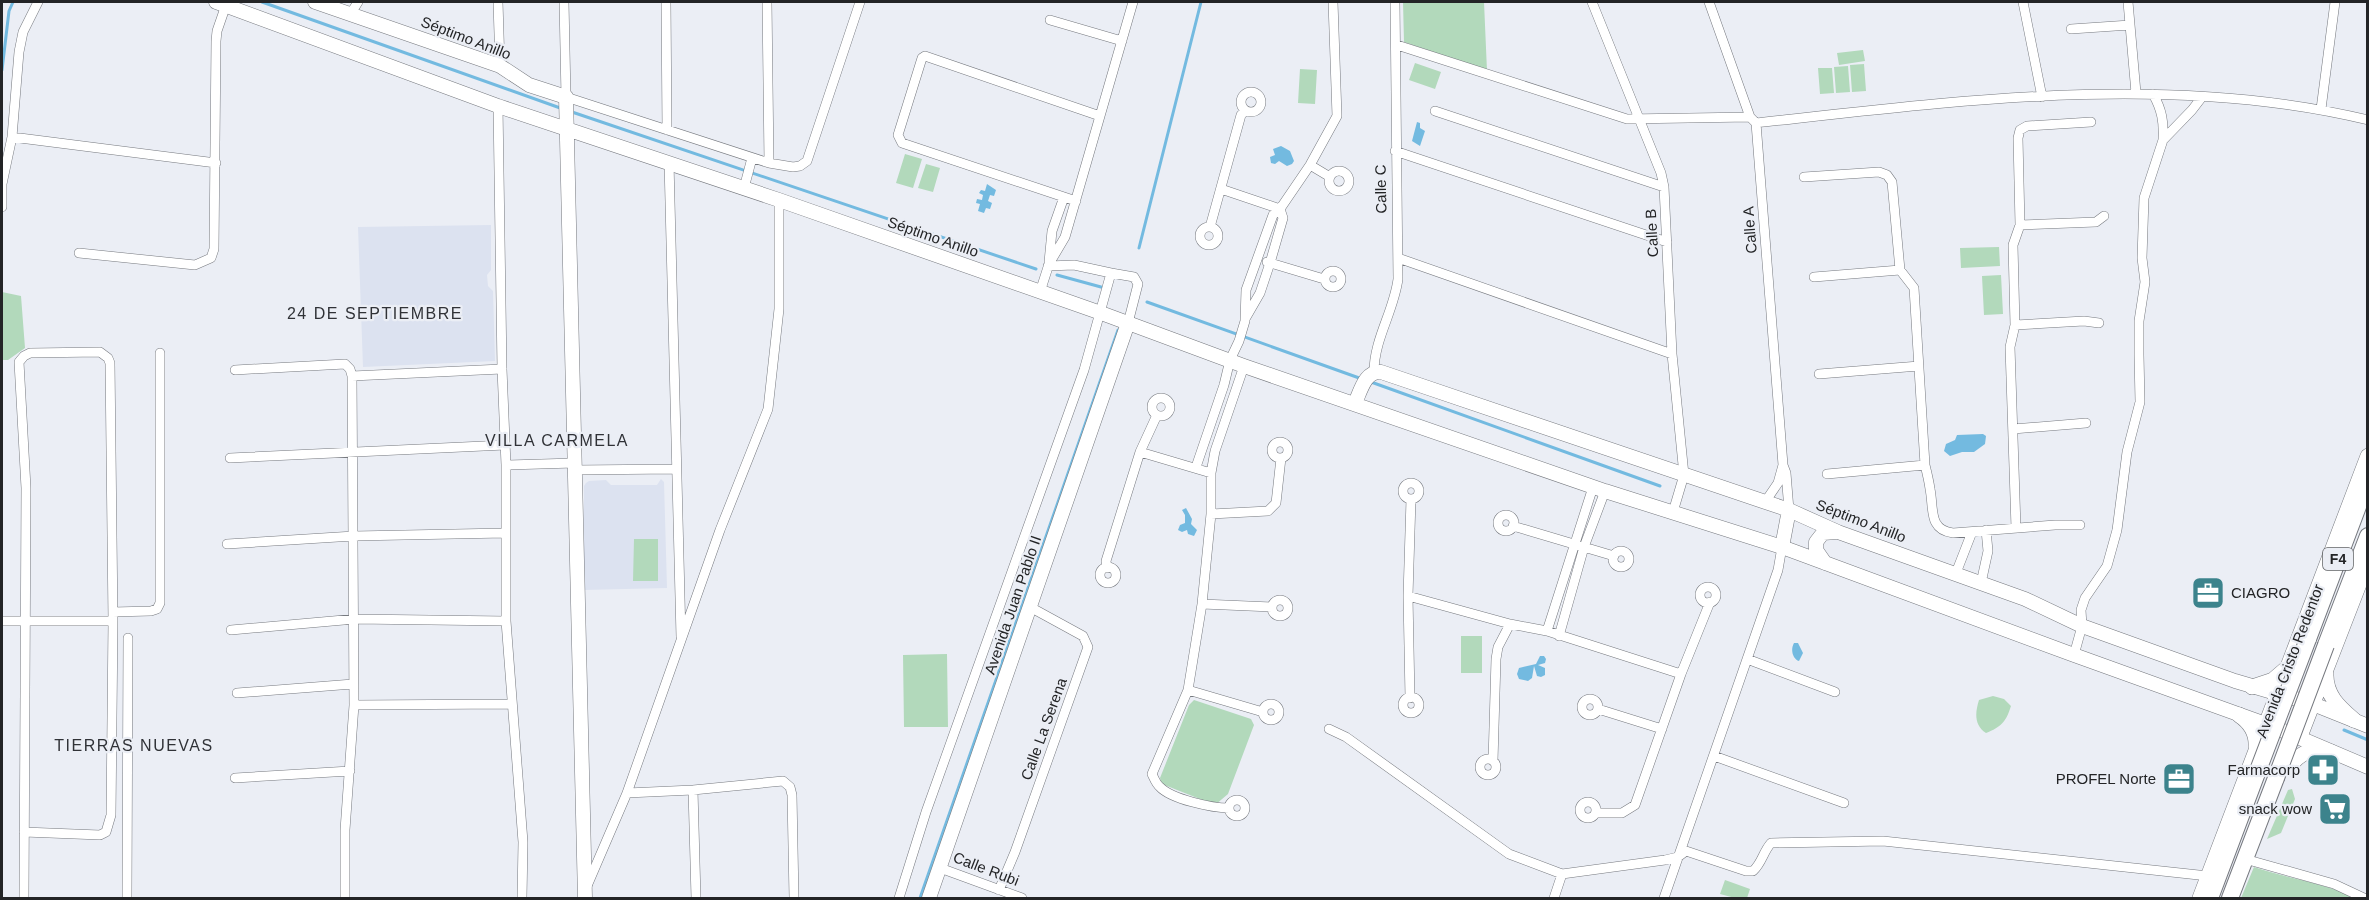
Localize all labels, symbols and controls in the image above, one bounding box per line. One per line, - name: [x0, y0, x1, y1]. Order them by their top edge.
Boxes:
- street label: Séptimo Anillo: [419, 13, 514, 63]
- street label: Calle C: [1372, 164, 1389, 214]
- street label: Calle A: [1739, 206, 1760, 254]
- street label: Calle B: [1642, 208, 1661, 258]
- street label: Séptimo Anillo: [885, 213, 981, 260]
- district label: 24 DE SEPTIEMBRE: [287, 305, 463, 322]
- district label: VILLA CARMELA: [485, 432, 629, 449]
- street label: Séptimo Anillo: [1814, 496, 1909, 546]
- street label: Avenida Juan Pablo II: [981, 533, 1044, 676]
- road number: F4: [2323, 548, 2353, 570]
- office icon: CIAGRO: [2190, 575, 2226, 611]
- street label: Avenida Cristo Redentor: [2252, 582, 2327, 740]
- place label: CIAGRO: [2231, 584, 2290, 601]
- street label: Calle La Serena: [1017, 675, 1070, 782]
- district label: TIERRAS NUEVAS: [54, 737, 214, 754]
- pharmacy icon: Farmacorp: [2305, 752, 2341, 788]
- office icon: PROFEL Norte: [2161, 761, 2197, 797]
- place label: Farmacorp: [2227, 761, 2300, 778]
- place label: PROFEL Norte: [2056, 770, 2156, 787]
- supermarket icon: snack wow: [2317, 791, 2353, 827]
- place label: snack wow: [2239, 800, 2312, 817]
- street label: Calle Rubi: [951, 848, 1022, 889]

